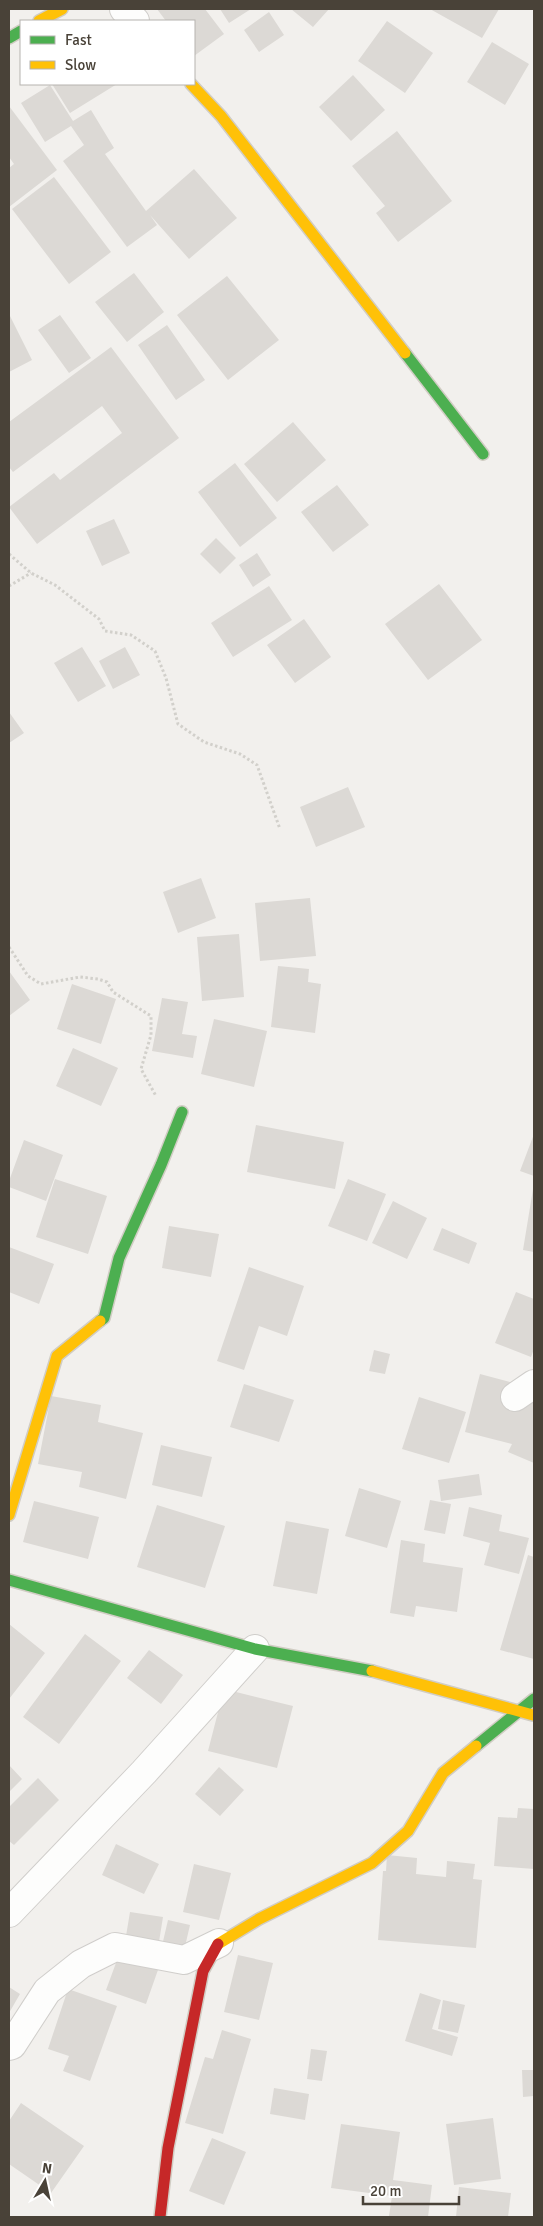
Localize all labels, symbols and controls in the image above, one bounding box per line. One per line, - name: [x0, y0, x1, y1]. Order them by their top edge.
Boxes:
- legend: [20, 20, 195, 85]
- text: Fast: [65, 31, 92, 49]
- text: Slow: [65, 56, 96, 74]
- north arrow: [20, 2156, 70, 2206]
- text: N: [41, 2159, 53, 2178]
- scale bar: [363, 2174, 459, 2206]
- text: 20 m: [370, 2182, 401, 2200]

